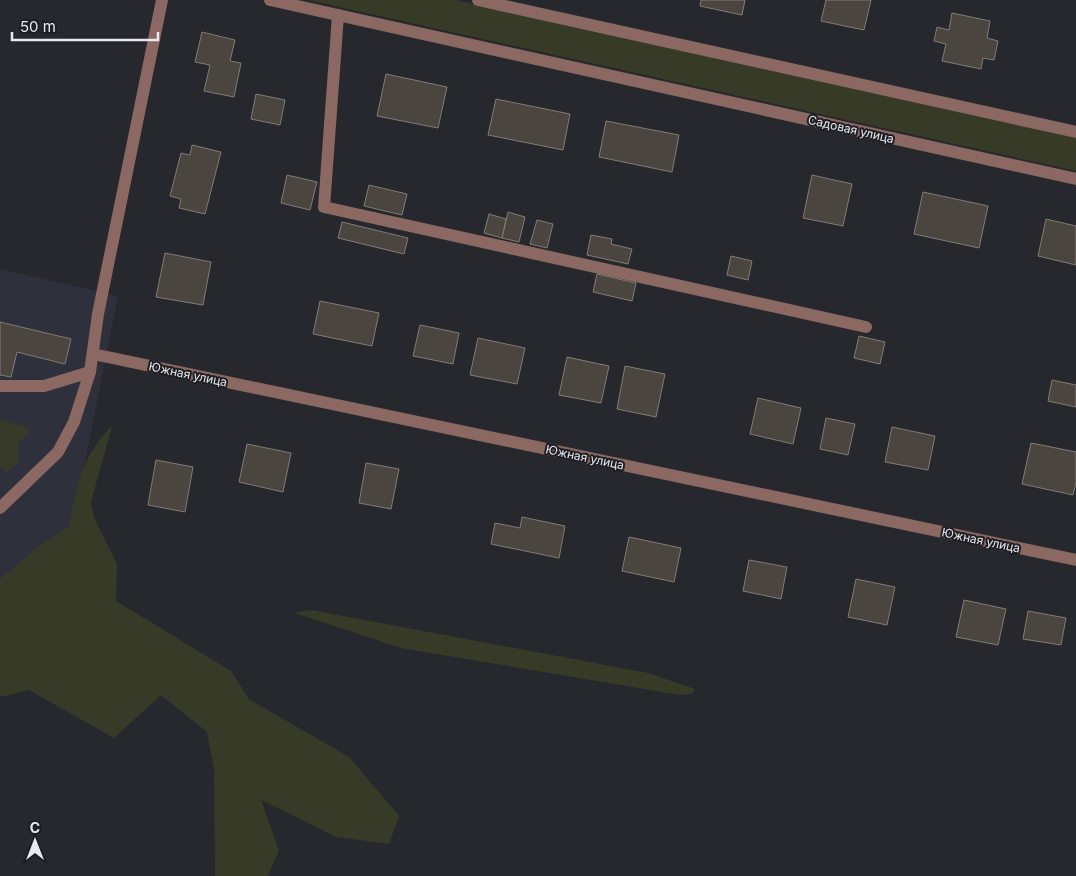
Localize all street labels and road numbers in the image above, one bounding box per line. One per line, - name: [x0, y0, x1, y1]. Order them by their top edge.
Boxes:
- street label: Садовая улица: [806, 112, 896, 146]
- street label: Южная улица: [147, 358, 229, 390]
- street label: Южная улица: [544, 441, 626, 473]
- street label: Южная улица: [940, 524, 1022, 556]

